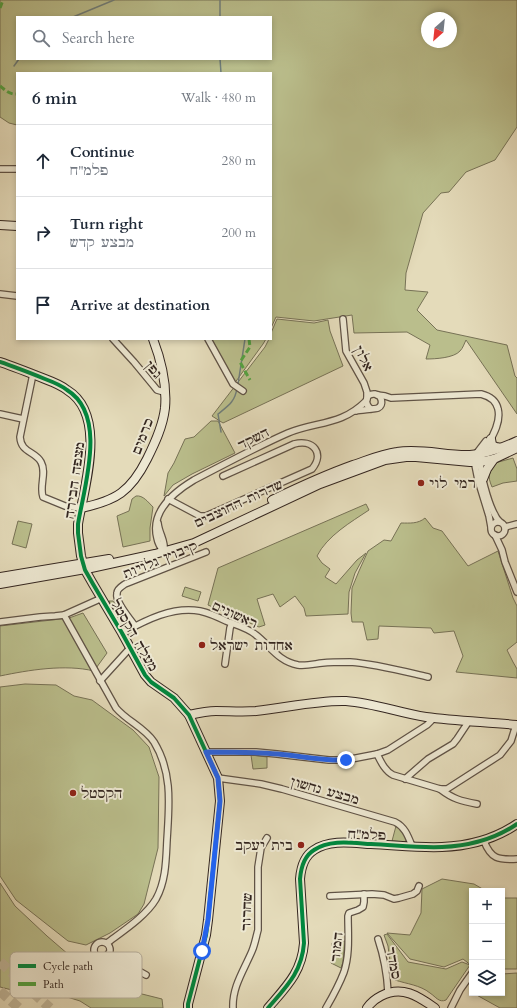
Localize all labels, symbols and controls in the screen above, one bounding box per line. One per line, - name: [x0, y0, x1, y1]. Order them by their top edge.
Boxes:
- north arrow: [421, 12, 457, 48]
- search box: [16, 16, 272, 60]
- icon: search: [30, 27, 52, 49]
- text: Search here: [62, 28, 135, 48]
- text: 6 min: [32, 87, 77, 110]
- text: Walk · 480 m: [181, 89, 256, 107]
- text: Continue: [70, 142, 135, 162]
- icon: ahead: [32, 150, 54, 172]
- text: 280 m: [222, 152, 256, 170]
- text: פלמ"ח: [70, 162, 108, 180]
- text: Turn right: [70, 214, 143, 234]
- icon: right: [32, 222, 54, 244]
- text: 200 m: [222, 224, 256, 242]
- text: מבצע קדש: [70, 234, 134, 252]
- icon: arrive: [32, 294, 54, 316]
- text: Arrive at destination: [70, 295, 210, 315]
- street label: אלון: [349, 342, 377, 374]
- street label: גפן: [140, 357, 166, 383]
- street label: כרמים: [128, 415, 158, 457]
- street label: השקד: [235, 423, 272, 454]
- street label: מצפה הבירה: [61, 440, 89, 520]
- street label: שדרות החוצבים: [191, 475, 286, 532]
- place label: רמי לוי: [429, 475, 476, 493]
- marker: רמי לוי: [416, 478, 426, 488]
- street label: קיבוץ גלויות: [120, 537, 200, 583]
- street label: מעלה הקסטל: [106, 596, 162, 675]
- street label: ראשונים: [209, 597, 260, 633]
- place label: אחדות ישראל: [210, 637, 293, 655]
- marker: אחדות ישראל: [197, 640, 207, 650]
- route end: [337, 751, 355, 769]
- street label: מבצע נחשון: [288, 772, 362, 809]
- place label: הקסטל: [81, 785, 122, 803]
- marker: הקסטל: [68, 788, 78, 798]
- street label: פלמ"ח: [348, 825, 386, 845]
- place label: בית יעקב: [235, 837, 293, 855]
- marker: בית יעקב: [296, 840, 306, 850]
- map controls: [469, 888, 505, 996]
- button: +: [469, 888, 505, 924]
- street label: שחרור: [237, 893, 257, 931]
- button: −: [469, 924, 505, 960]
- street label: המור: [326, 931, 348, 963]
- route start: [193, 942, 211, 960]
- street label: סמדר: [381, 945, 405, 981]
- legend: [10, 952, 142, 998]
- text: Cycle path: [43, 959, 93, 974]
- button: layers: [469, 960, 505, 996]
- text: Path: [43, 977, 64, 992]

